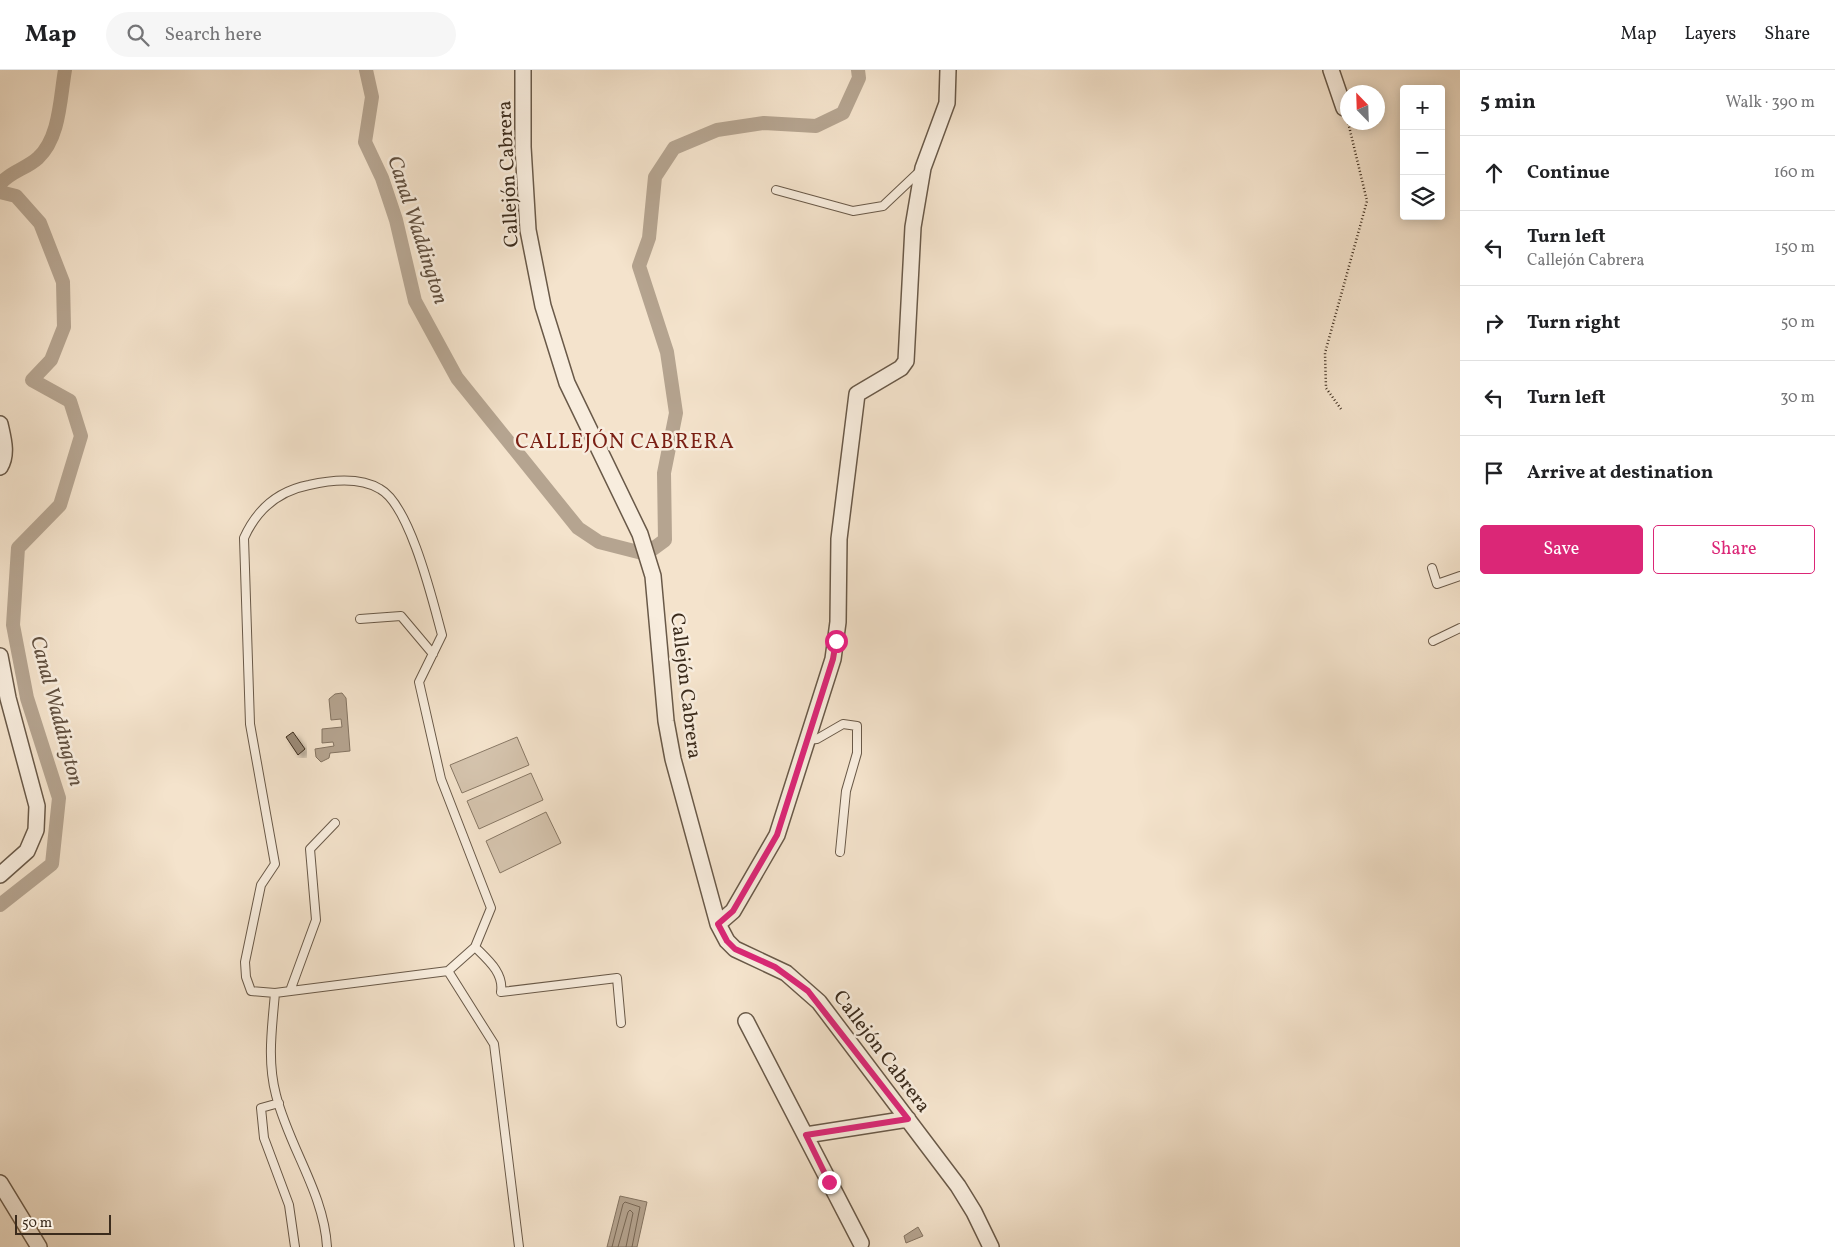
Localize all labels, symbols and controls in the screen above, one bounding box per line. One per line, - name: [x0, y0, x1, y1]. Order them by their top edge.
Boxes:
- search box: [106, 12, 456, 57]
- text: Map: [25, 18, 76, 52]
- icon: search: [124, 21, 152, 49]
- text: Search here: [164, 22, 262, 48]
- text: Map: [1620, 22, 1656, 47]
- text: Layers: [1684, 22, 1736, 47]
- text: Share: [1764, 22, 1810, 47]
- north arrow: [1340, 85, 1385, 130]
- map controls: [1400, 85, 1445, 220]
- button: +: [1400, 85, 1445, 130]
- text: 5 min: [1480, 88, 1536, 117]
- text: Walk · 390 m: [1726, 92, 1815, 114]
- street label: Callejón Cabrera: [491, 100, 527, 248]
- button: −: [1400, 130, 1445, 175]
- water label: Canal Waddington: [379, 152, 455, 308]
- icon: ahead: [1480, 159, 1508, 187]
- text: Continue: [1527, 160, 1610, 186]
- text: 160 m: [1774, 162, 1815, 184]
- button: layers: [1400, 175, 1445, 220]
- text: Turn left: [1527, 224, 1606, 250]
- icon: left: [1480, 234, 1508, 262]
- text: 150 m: [1774, 237, 1815, 259]
- text: Callejón Cabrera: [1527, 250, 1645, 272]
- icon: right: [1480, 309, 1508, 337]
- text: Turn right: [1527, 310, 1620, 336]
- text: 50 m: [1781, 312, 1815, 334]
- icon: left: [1480, 384, 1508, 412]
- text: Turn left: [1527, 385, 1606, 411]
- text: 30 m: [1780, 387, 1815, 409]
- district label: CALLEJÓN CABRERA: [515, 428, 735, 457]
- icon: arrive: [1480, 459, 1508, 487]
- text: Arrive at destination: [1527, 460, 1713, 486]
- button: Save: [1480, 525, 1643, 574]
- button: Share: [1653, 525, 1815, 574]
- street label: Callejón Cabrera: [662, 611, 708, 761]
- route start: [825, 630, 848, 653]
- water label: Canal Waddington: [22, 633, 90, 790]
- street label: Callejón Cabrera: [826, 985, 936, 1119]
- route end: [818, 1171, 841, 1194]
- scale bar: [15, 1212, 111, 1235]
- text: 50 m: [22, 1214, 52, 1233]

